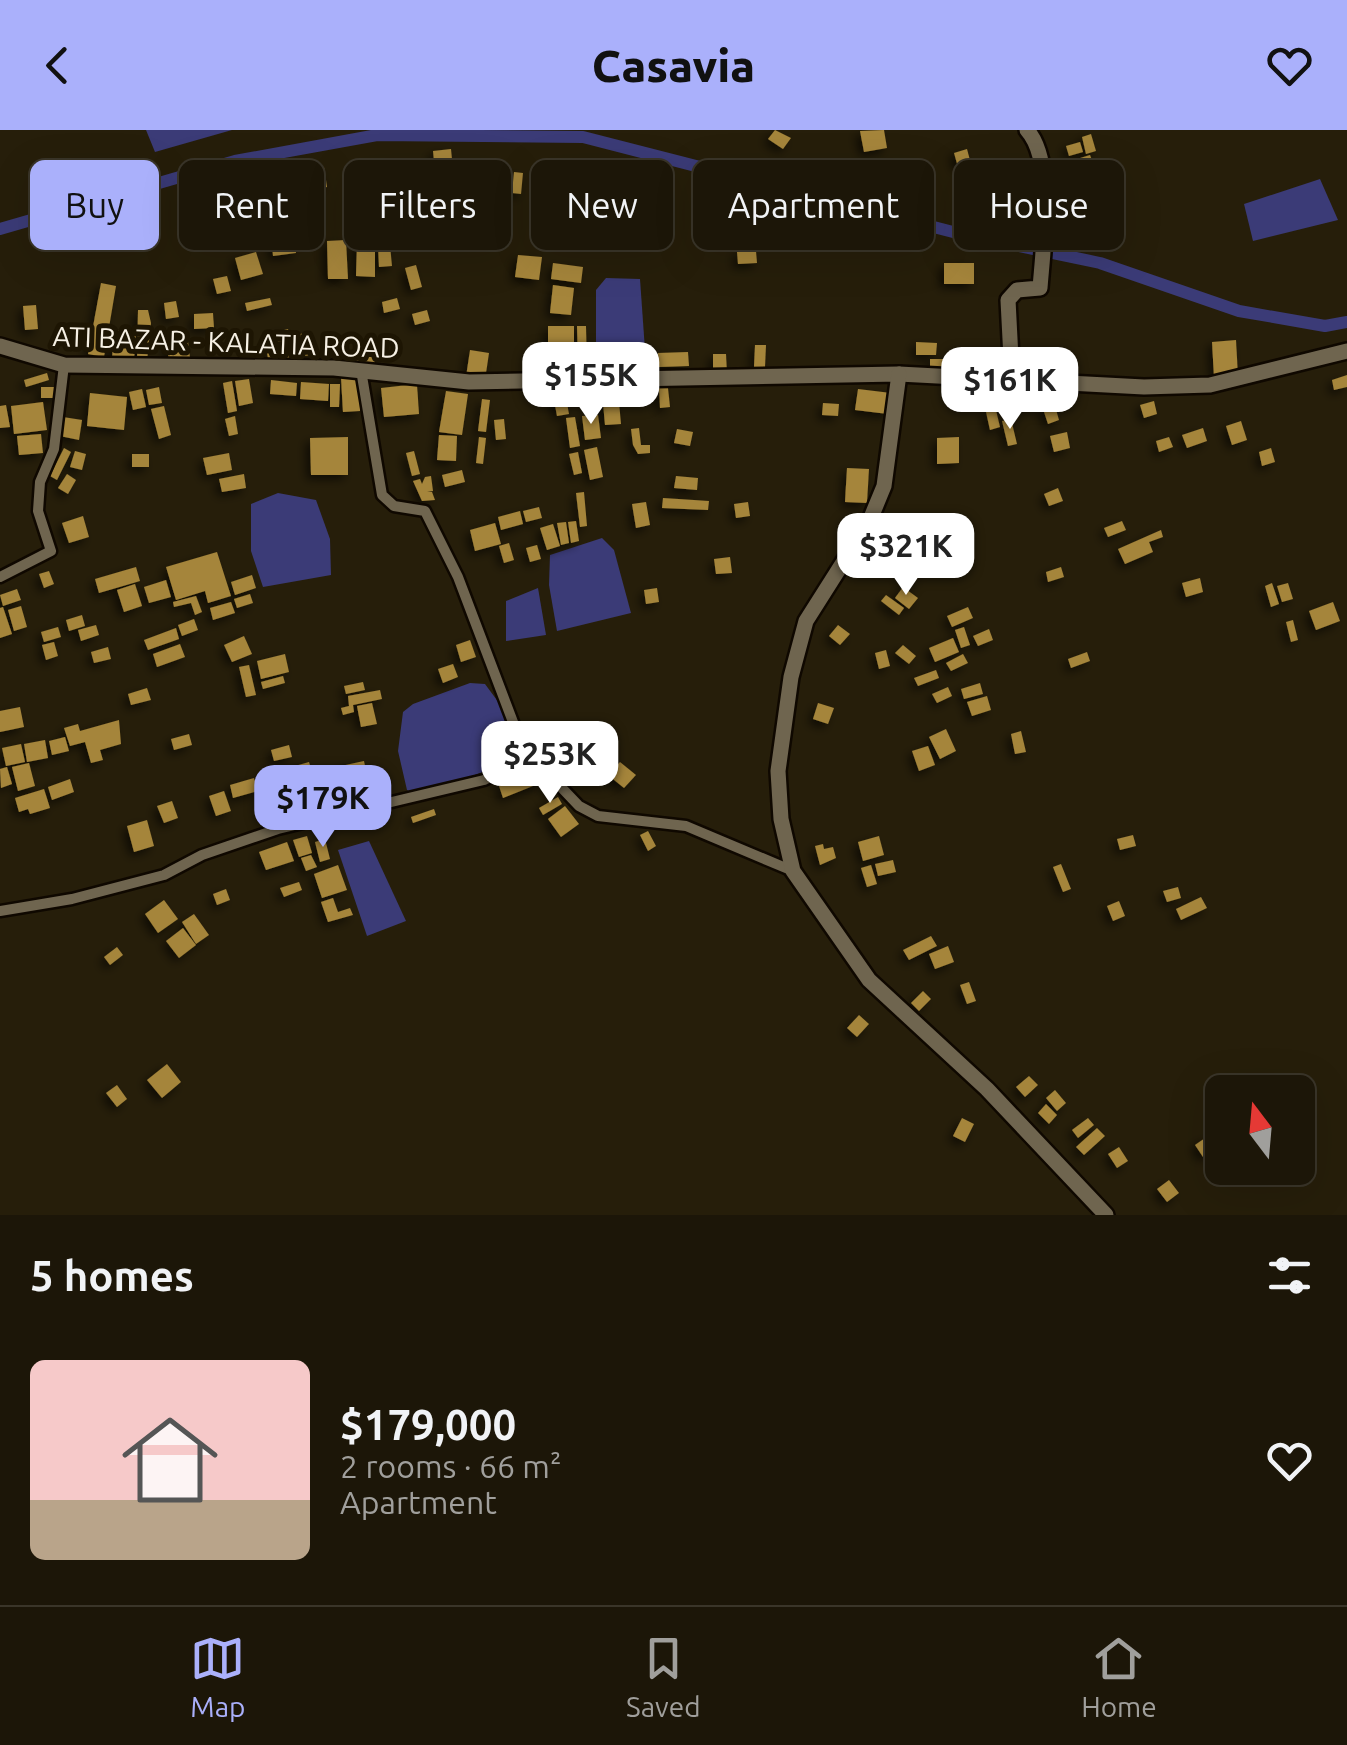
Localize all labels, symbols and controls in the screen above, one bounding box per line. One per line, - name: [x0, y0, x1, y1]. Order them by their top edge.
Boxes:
- icon: back: [30, 38, 85, 93]
- icon: heart: [1262, 38, 1317, 93]
- text: Casavia: [592, 40, 755, 91]
- chip: Buy: [30, 160, 159, 250]
- chip: Rent: [179, 160, 324, 250]
- chip: Filters: [344, 160, 511, 250]
- chip: New: [531, 160, 673, 250]
- chip: Apartment: [693, 160, 934, 250]
- chip: House: [954, 160, 1124, 250]
- street label: ATI BAZAR - KALATIA ROAD: [52, 320, 400, 363]
- pin: $155K: [521, 342, 661, 427]
- pin: $161K: [940, 347, 1080, 432]
- text: $155K: [544, 356, 638, 392]
- text: $161K: [963, 361, 1057, 397]
- pin: $321K: [836, 513, 976, 598]
- text: $321K: [859, 527, 953, 563]
- pin: $253K: [480, 721, 620, 806]
- text: $253K: [503, 735, 597, 771]
- pin: $179K: [253, 765, 393, 850]
- text: $179K: [276, 779, 370, 815]
- north arrow: [1205, 1075, 1315, 1185]
- map controls: [1205, 1075, 1315, 1185]
- icon: filters: [1262, 1248, 1317, 1303]
- text: 5 homes: [30, 1252, 194, 1299]
- icon: home: [110, 1400, 230, 1520]
- text: $179,000: [340, 1401, 516, 1448]
- icon: heart: [1262, 1433, 1317, 1488]
- text: 2 rooms · 66 m²: [340, 1448, 561, 1484]
- text: Apartment: [340, 1484, 497, 1520]
- tab: Map: [190, 1631, 245, 1722]
- tab: Saved: [626, 1631, 701, 1722]
- tab: Home: [1081, 1631, 1157, 1722]

